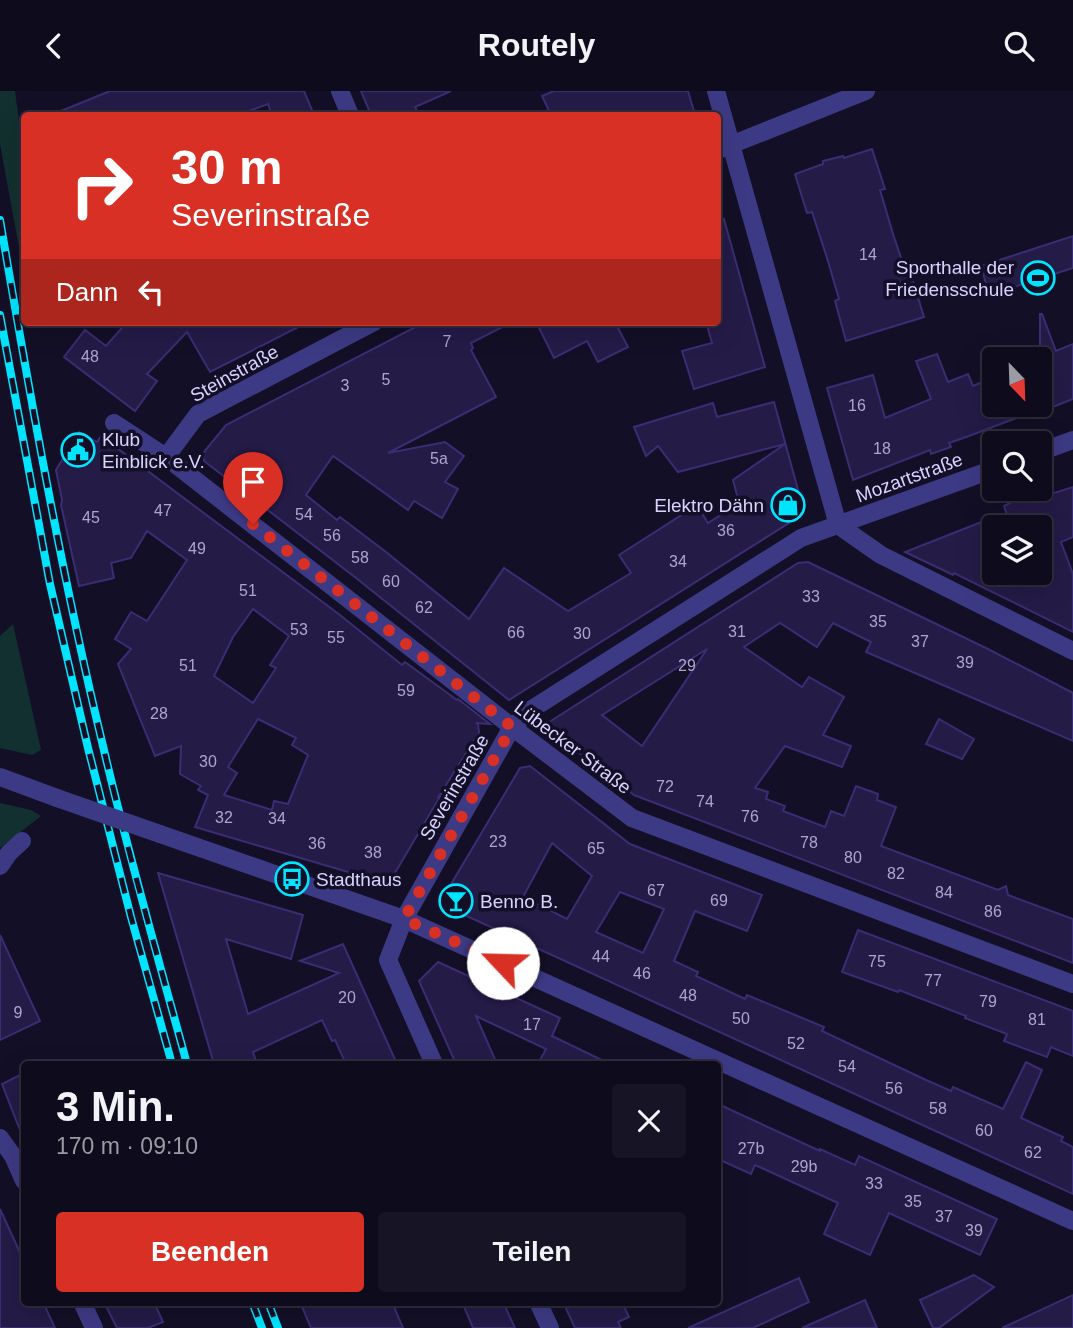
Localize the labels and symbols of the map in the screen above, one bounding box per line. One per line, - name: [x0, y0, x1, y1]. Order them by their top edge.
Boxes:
- house number: 14: [859, 246, 877, 263]
- place label: Sporthalle der Friedensschule: [885, 257, 1015, 300]
- sports icon: Sporthalle der Friedensschule: [1019, 259, 1057, 297]
- house number: 7: [443, 333, 452, 350]
- street label: Steinstraße: [187, 341, 282, 406]
- north arrow: [982, 347, 1052, 417]
- house number: 48: [81, 348, 99, 365]
- house number: 5: [382, 371, 391, 388]
- house number: 3: [341, 377, 350, 394]
- house number: 16: [848, 397, 866, 414]
- place label: Klub Einblick e.V.: [102, 429, 205, 472]
- public building icon: Klub Einblick e.V.: [59, 431, 97, 469]
- house number: 18: [873, 440, 891, 457]
- street label: Mozartstraße: [853, 448, 965, 506]
- house number: 5a: [430, 450, 448, 467]
- pin: [223, 452, 283, 524]
- shop icon: Elektro Dähn: [769, 486, 807, 524]
- place label: Elektro Dähn: [654, 495, 764, 516]
- house number: 47: [154, 502, 172, 519]
- house number: 54: [295, 506, 313, 523]
- house number: 45: [82, 509, 100, 526]
- house number: 36: [717, 522, 735, 539]
- house number: 56: [323, 527, 341, 544]
- house number: 49: [188, 540, 206, 557]
- house number: 58: [351, 549, 369, 566]
- house number: 34: [669, 553, 687, 570]
- house number: 60: [382, 573, 400, 590]
- house number: 51: [239, 582, 257, 599]
- house number: 33: [802, 588, 820, 605]
- house number: 62: [415, 599, 433, 616]
- house number: 35: [869, 613, 887, 630]
- house number: 53: [290, 621, 308, 638]
- house number: 31: [728, 623, 746, 640]
- house number: 66: [507, 624, 525, 641]
- house number: 30: [573, 625, 591, 642]
- house number: 55: [327, 629, 345, 646]
- house number: 37: [911, 633, 929, 650]
- house number: 39: [956, 654, 974, 671]
- house number: 51: [179, 657, 197, 674]
- house number: 29: [678, 657, 696, 674]
- house number: 59: [397, 682, 415, 699]
- street label: Lübecker Straße: [510, 697, 635, 798]
- house number: 28: [150, 705, 168, 722]
- street label: Severinstraße: [416, 731, 493, 844]
- house number: 30: [199, 753, 217, 770]
- house number: 72: [656, 778, 674, 795]
- house number: 74: [696, 793, 714, 810]
- house number: 76: [741, 808, 759, 825]
- house number: 32: [215, 809, 233, 826]
- house number: 34: [268, 810, 286, 827]
- house number: 23: [489, 833, 507, 850]
- house number: 78: [800, 834, 818, 851]
- house number: 36: [308, 835, 326, 852]
- house number: 65: [587, 840, 605, 857]
- house number: 38: [364, 844, 382, 861]
- house number: 80: [844, 849, 862, 866]
- bus stop icon: Stadthaus: [273, 860, 311, 898]
- house number: 82: [887, 865, 905, 882]
- place label: Stadthaus: [316, 869, 402, 890]
- bar icon: Benno B.: [437, 882, 475, 920]
- house number: 67: [647, 882, 665, 899]
- house number: 84: [935, 884, 953, 901]
- place label: Benno B.: [480, 891, 558, 912]
- house number: 69: [710, 892, 728, 909]
- house number: 86: [984, 903, 1002, 920]
- position arrow: [466, 926, 540, 1000]
- house number: 44: [592, 948, 610, 965]
- house number: 75: [868, 953, 886, 970]
- house number: 46: [633, 965, 651, 982]
- house number: 77: [924, 972, 942, 989]
- house number: 48: [679, 987, 697, 1004]
- house number: 20: [338, 989, 356, 1006]
- house number: 79: [979, 993, 997, 1010]
- house number: 9: [14, 1004, 23, 1021]
- house number: 50: [732, 1010, 750, 1027]
- house number: 81: [1028, 1011, 1046, 1028]
- house number: 17: [523, 1016, 541, 1033]
- house number: 52: [787, 1035, 805, 1052]
- house number: 54: [838, 1058, 856, 1075]
- house number: 56: [885, 1080, 903, 1097]
- house number: 58: [929, 1100, 947, 1117]
- house number: 60: [975, 1122, 993, 1139]
- house number: 27b: [738, 1140, 764, 1157]
- house number: 62: [1024, 1144, 1042, 1161]
- house number: 29b: [791, 1158, 817, 1175]
- house number: 33: [865, 1175, 883, 1192]
- house number: 35: [904, 1193, 922, 1210]
- house number: 37: [935, 1208, 953, 1225]
- house number: 39: [965, 1222, 983, 1239]

